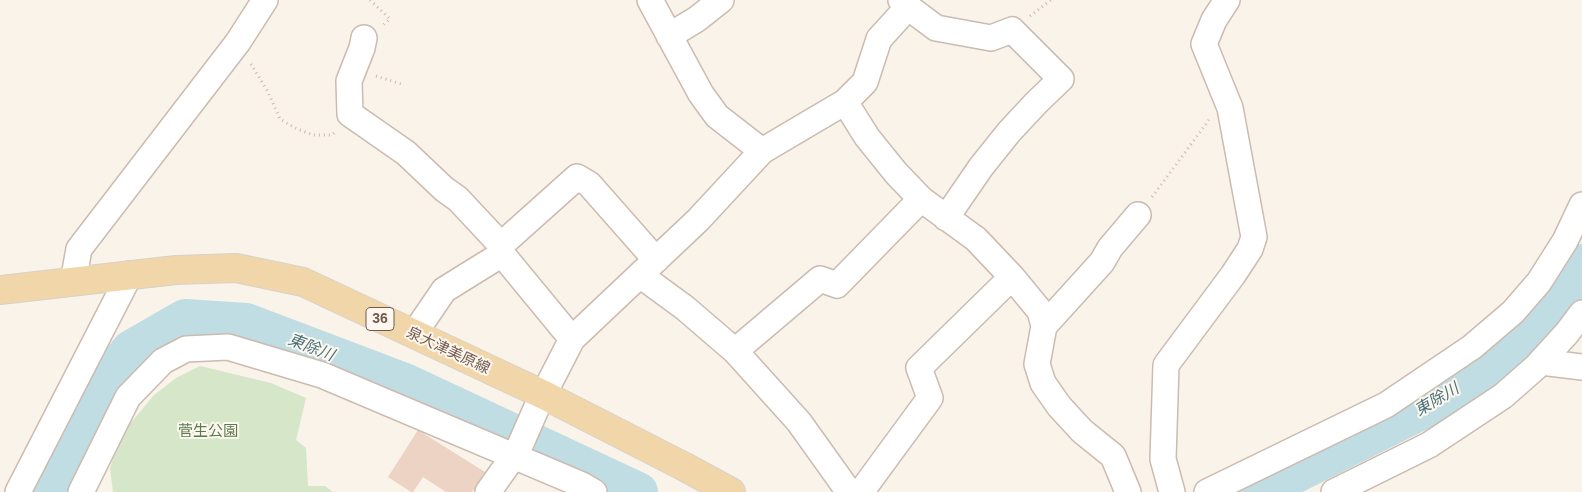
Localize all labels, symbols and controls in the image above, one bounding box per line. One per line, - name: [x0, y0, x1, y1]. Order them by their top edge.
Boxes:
- road number: 36: [366, 308, 394, 330]
- street label: 泉大津美原線: [403, 324, 493, 378]
- water label: 東除川: [285, 330, 337, 366]
- water label: 東除川: [1411, 379, 1463, 421]
- park label: 菅生公園: [178, 423, 238, 441]

